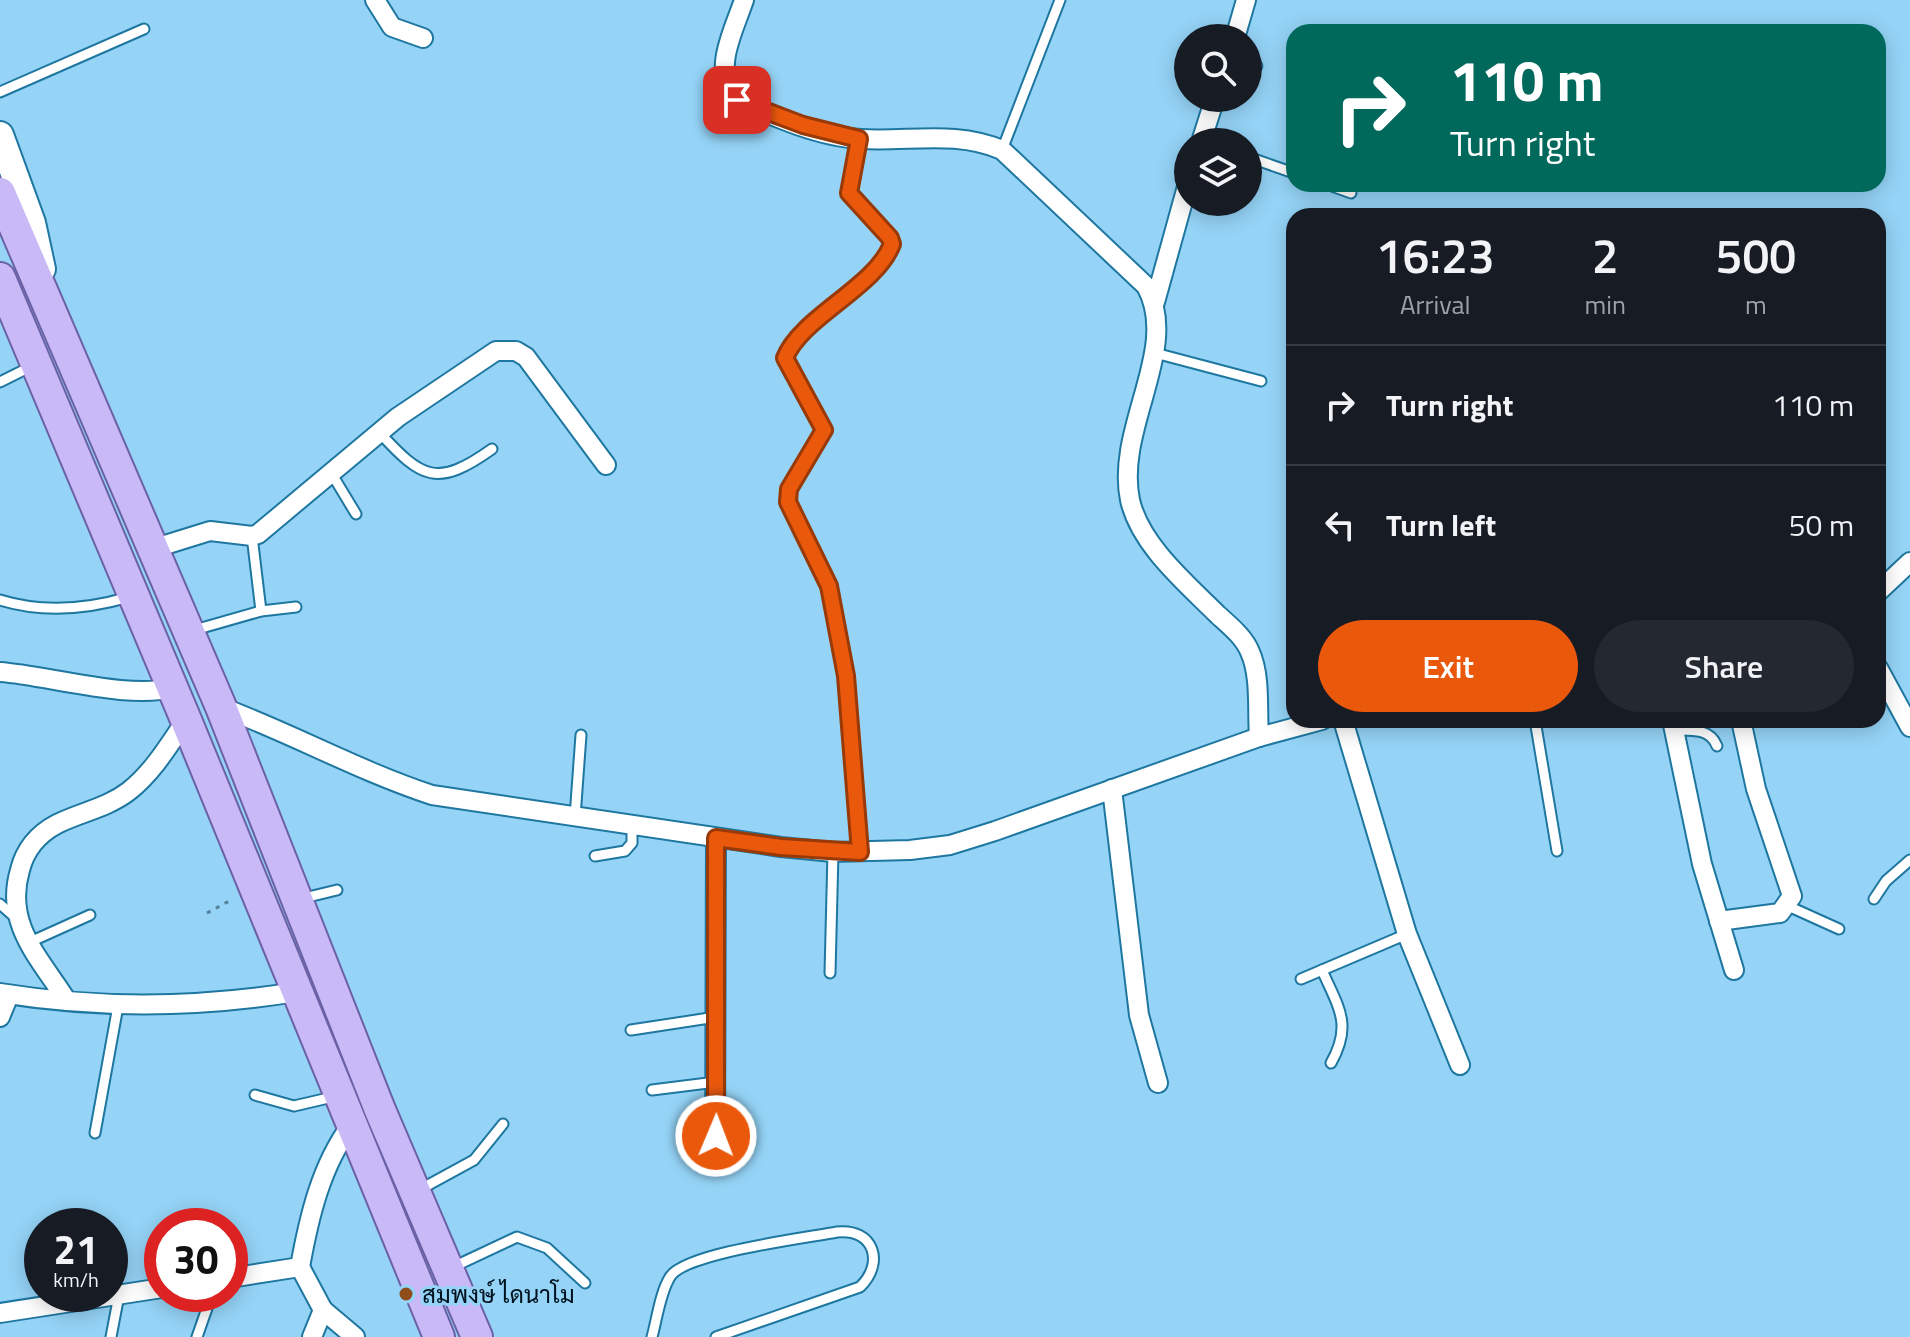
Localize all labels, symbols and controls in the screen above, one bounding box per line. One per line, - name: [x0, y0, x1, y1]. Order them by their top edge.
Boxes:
- map controls: [1174, 24, 1262, 216]
- button: search: [1174, 24, 1262, 112]
- text: 110 m: [1450, 38, 1603, 123]
- icon: right: [1318, 56, 1422, 160]
- pin: [703, 66, 771, 134]
- icon: arrive: [715, 78, 759, 122]
- text: Turn right: [1450, 115, 1595, 170]
- button: layers: [1174, 128, 1262, 216]
- text: 16:23: [1376, 219, 1495, 292]
- text: 2: [1592, 219, 1619, 292]
- text: 500: [1716, 219, 1796, 292]
- text: Arrival: [1400, 285, 1470, 324]
- text: min: [1584, 285, 1626, 324]
- text: m: [1745, 285, 1767, 324]
- text: Turn right: [1386, 382, 1514, 428]
- text: 110 m: [1772, 382, 1854, 428]
- icon: right: [1318, 383, 1362, 427]
- text: Turn left: [1386, 502, 1496, 548]
- text: 50 m: [1789, 502, 1854, 548]
- icon: left: [1318, 503, 1362, 547]
- button: Exit: [1318, 620, 1578, 712]
- button: Share: [1594, 620, 1854, 712]
- position arrow: [674, 1094, 758, 1178]
- speed limit sign: 30: [144, 1208, 248, 1312]
- text: 21: [54, 1219, 98, 1280]
- text: km/h: [53, 1264, 99, 1295]
- place label: สมพงษ์ ไดนาโม: [422, 1276, 575, 1312]
- marker: สมพงษ์ ไดนาโม: [397, 1285, 415, 1303]

